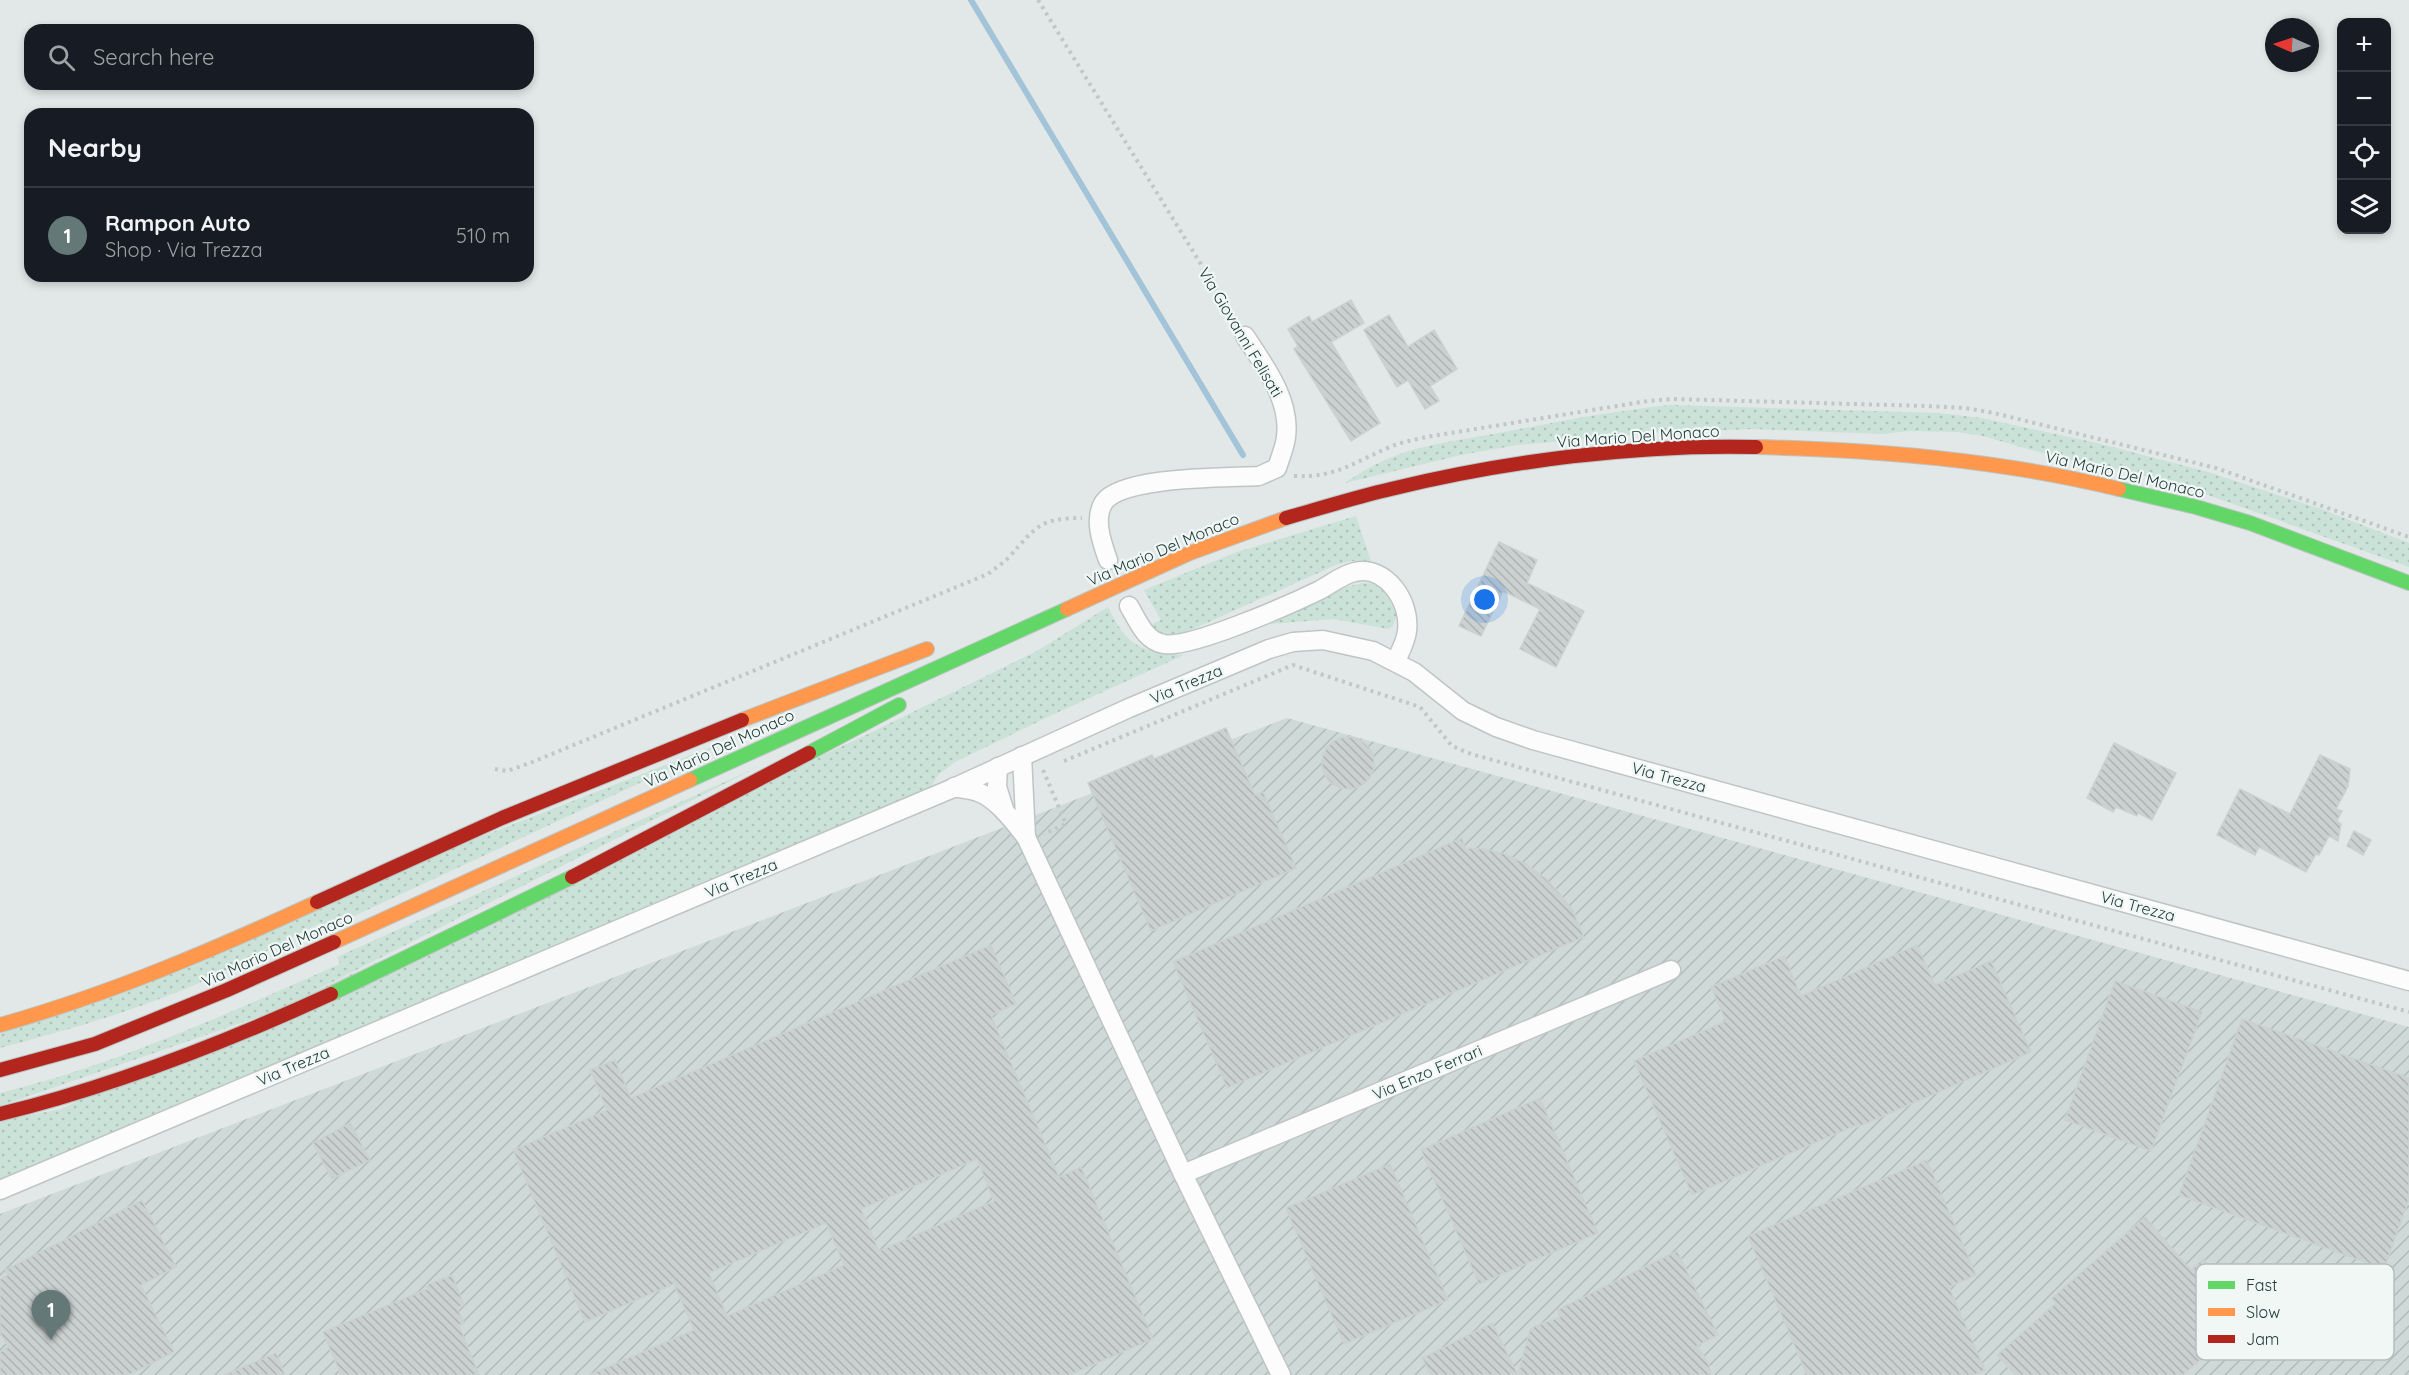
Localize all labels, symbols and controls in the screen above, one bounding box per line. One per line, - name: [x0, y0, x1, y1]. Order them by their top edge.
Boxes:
- north arrow: [2265, 18, 2319, 72]
- map controls: [2337, 18, 2391, 234]
- button: +: [2337, 18, 2391, 72]
- search box: [24, 24, 534, 90]
- icon: search: [45, 41, 78, 74]
- text: Search here: [93, 43, 214, 71]
- button: −: [2337, 72, 2391, 126]
- button: locate: [2337, 126, 2391, 180]
- text: Nearby: [48, 131, 142, 164]
- button: layers: [2337, 180, 2391, 234]
- text: Rampon Auto: [105, 209, 251, 237]
- text: 1: [64, 223, 71, 248]
- text: 510 m: [456, 223, 510, 248]
- text: Shop · Via Trezza: [105, 237, 263, 262]
- street label: Via Giovanni Felisati: [1194, 263, 1288, 401]
- street label: Via Mario Del Monaco: [1556, 420, 1720, 452]
- street label: Via Mario Del Monaco: [2043, 446, 2207, 502]
- street label: Via Mario Del Monaco: [1084, 508, 1242, 590]
- your location: [1470, 585, 1499, 614]
- street label: Via Trezza: [1147, 660, 1225, 708]
- street label: Via Mario Del Monaco: [641, 704, 797, 792]
- street label: Via Trezza: [1629, 757, 1709, 797]
- street label: Via Trezza: [702, 854, 780, 902]
- street label: Via Trezza: [2098, 886, 2178, 926]
- street label: Via Mario Del Monaco: [198, 907, 356, 991]
- street label: Via Enzo Ferrari: [1369, 1040, 1485, 1104]
- street label: Via Trezza: [254, 1042, 332, 1090]
- legend: [2196, 1264, 2394, 1360]
- text: Fast: [2246, 1275, 2277, 1295]
- pin: 1: [32, 1290, 70, 1340]
- text: Slow: [2246, 1302, 2280, 1322]
- text: Jam: [2246, 1329, 2279, 1349]

